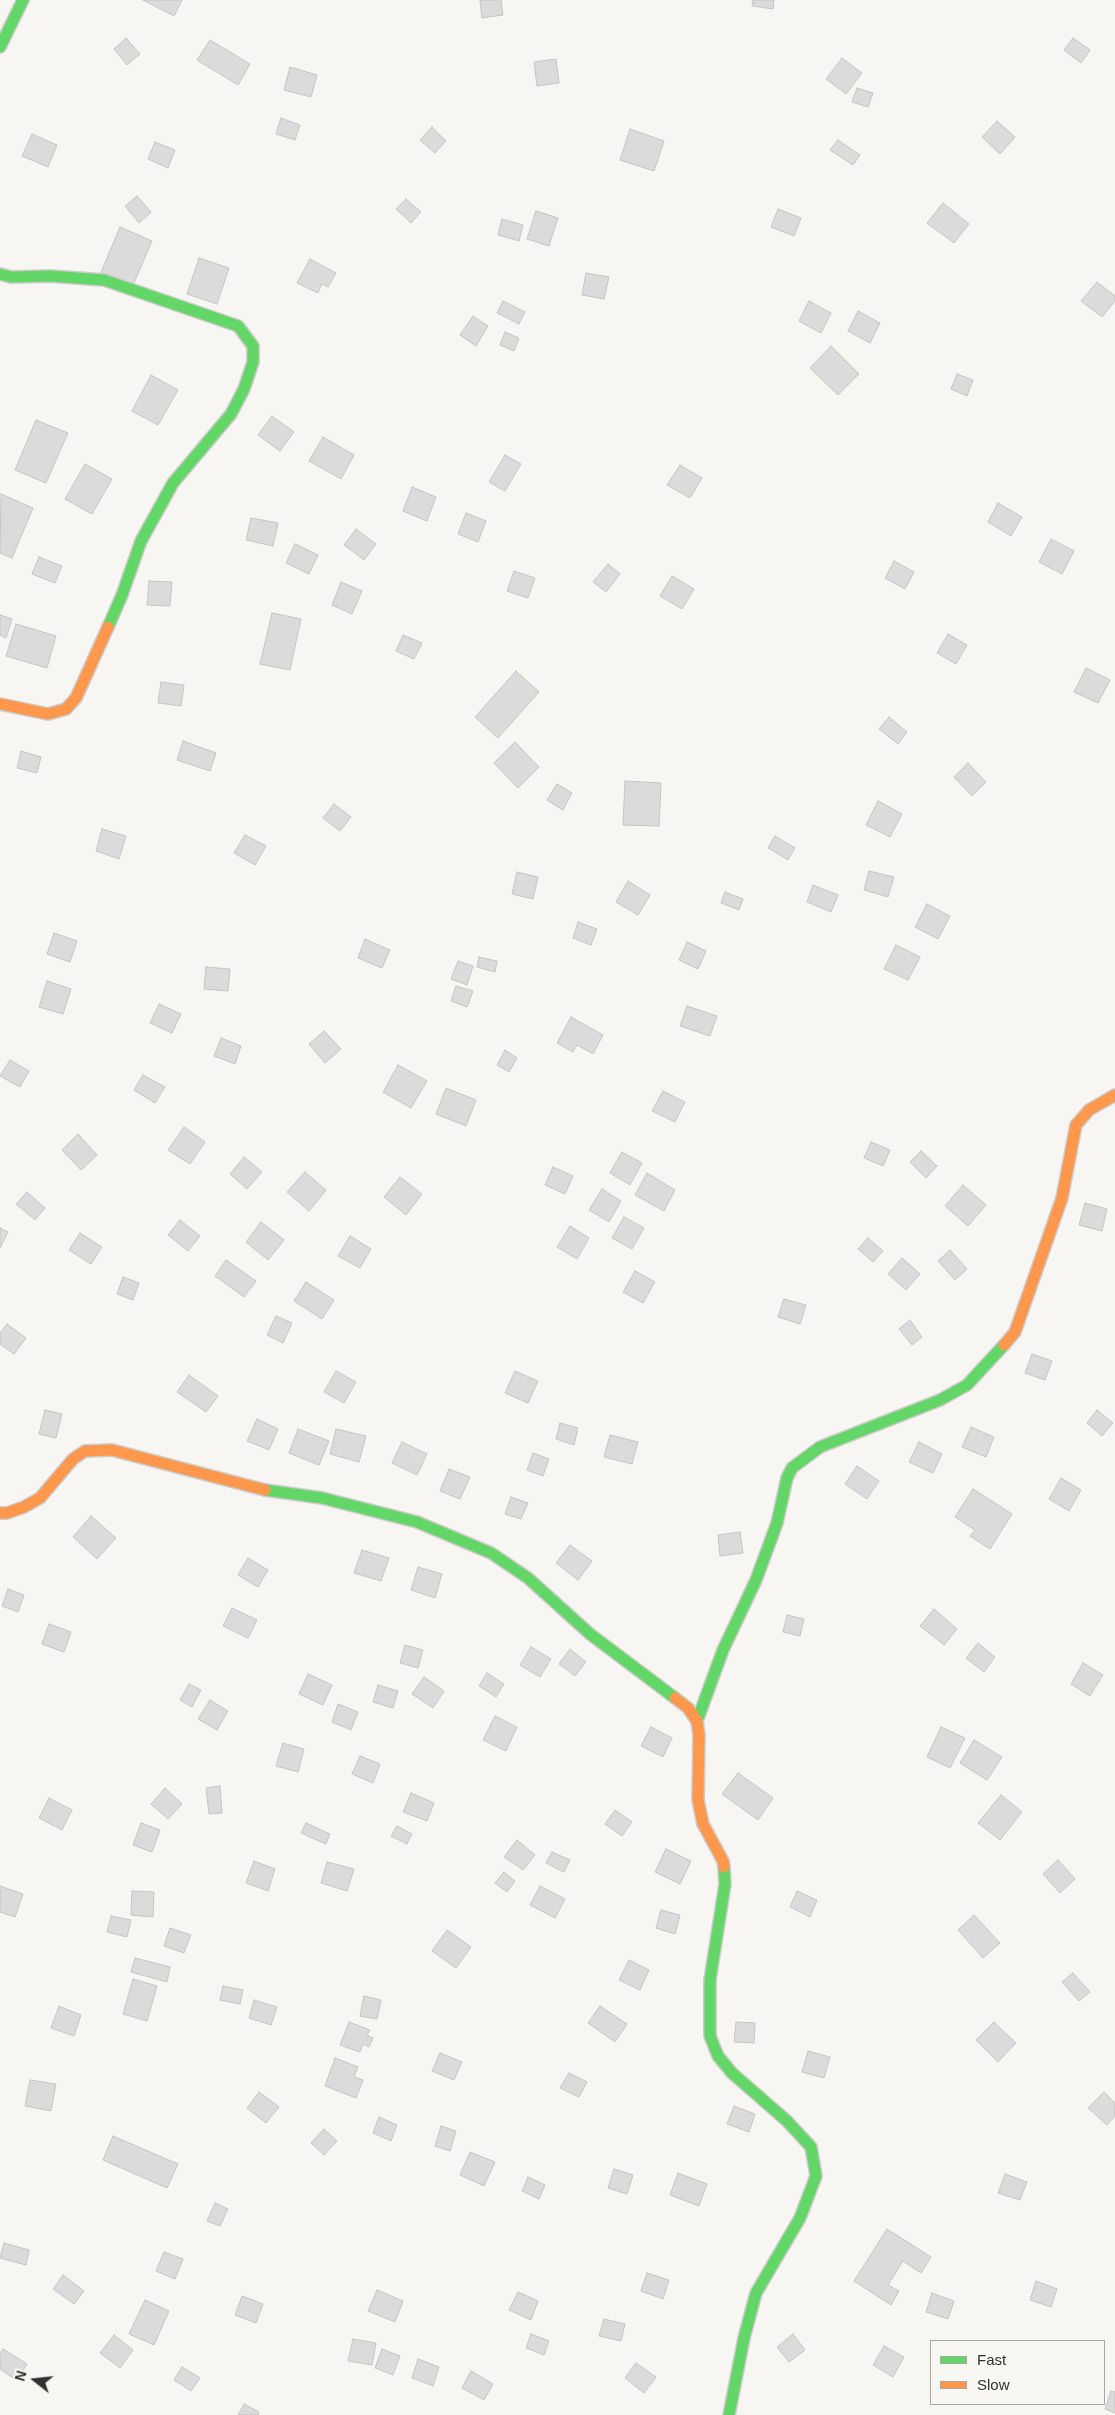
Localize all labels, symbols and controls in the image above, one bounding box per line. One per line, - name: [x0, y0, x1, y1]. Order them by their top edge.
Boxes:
- legend: [930, 2340, 1105, 2405]
- text: Fast: [977, 2351, 1006, 2368]
- north arrow: [10, 2355, 60, 2405]
- text: N: [11, 2369, 30, 2383]
- text: Slow: [977, 2376, 1010, 2393]

